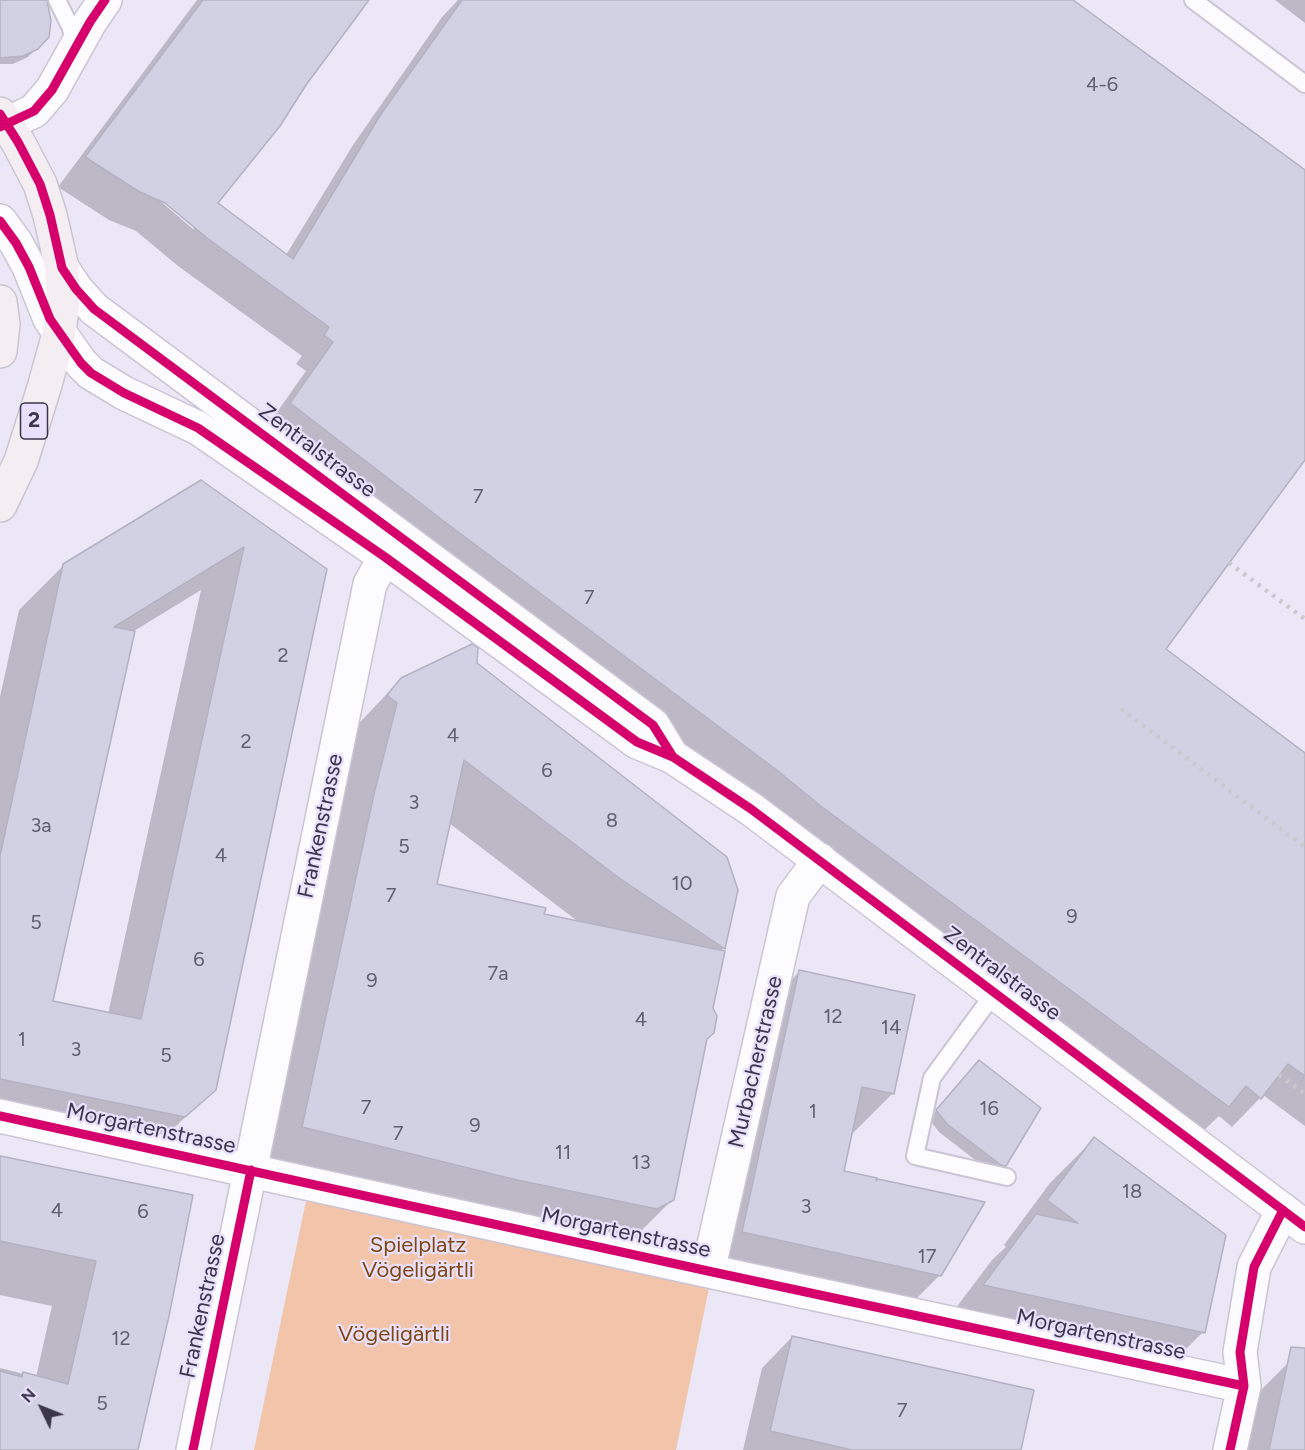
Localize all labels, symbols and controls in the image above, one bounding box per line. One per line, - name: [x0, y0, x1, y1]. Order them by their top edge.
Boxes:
- house number: 4-6: [1086, 73, 1118, 97]
- street label: Zentralstrasse: [253, 398, 381, 504]
- road number: 2: [20, 403, 48, 439]
- house number: 7: [473, 485, 483, 509]
- house number: 7: [584, 586, 594, 610]
- house number: 2: [277, 644, 289, 668]
- house number: 4: [447, 724, 459, 748]
- house number: 2: [240, 730, 252, 754]
- street label: Frankenstrasse: [293, 751, 349, 901]
- house number: 6: [541, 759, 553, 783]
- house number: 3: [409, 791, 419, 815]
- house number: 8: [606, 809, 618, 833]
- house number: 3a: [30, 814, 52, 838]
- house number: 5: [398, 835, 410, 859]
- house number: 4: [215, 844, 227, 868]
- house number: 10: [671, 872, 693, 896]
- house number: 7: [386, 884, 396, 908]
- house number: 9: [1066, 905, 1078, 929]
- house number: 5: [30, 911, 42, 935]
- street label: Zentralstrasse: [938, 921, 1066, 1027]
- house number: 6: [193, 948, 205, 972]
- house number: 7a: [488, 962, 508, 986]
- house number: 9: [366, 969, 378, 993]
- street label: Murbacherstrasse: [723, 973, 789, 1151]
- house number: 12: [823, 1005, 843, 1029]
- house number: 4: [635, 1008, 647, 1032]
- house number: 14: [881, 1016, 901, 1040]
- house number: 1: [18, 1028, 26, 1052]
- house number: 3: [71, 1038, 81, 1062]
- house number: 5: [160, 1044, 172, 1068]
- house number: 7: [361, 1096, 371, 1120]
- house number: 16: [979, 1097, 999, 1121]
- street label: Morgartenstrasse: [64, 1098, 238, 1160]
- house number: 1: [809, 1100, 817, 1124]
- house number: 9: [469, 1114, 481, 1138]
- house number: 7: [393, 1122, 403, 1146]
- house number: 11: [555, 1141, 571, 1165]
- house number: 13: [631, 1151, 651, 1175]
- house number: 18: [1122, 1180, 1142, 1204]
- house number: 3: [801, 1195, 811, 1219]
- house number: 4: [51, 1199, 63, 1223]
- house number: 6: [137, 1200, 149, 1224]
- street label: Morgartenstrasse: [539, 1202, 713, 1264]
- street label: Frankenstrasse: [175, 1231, 231, 1381]
- park label: Spielplatz Vögeligärtli: [362, 1233, 474, 1284]
- house number: 17: [918, 1245, 936, 1269]
- street label: Morgartenstrasse: [1014, 1304, 1188, 1366]
- park label: Vögeligärtli: [338, 1322, 450, 1348]
- house number: 12: [111, 1327, 131, 1351]
- north arrow: [12, 1378, 72, 1438]
- text: N: [17, 1384, 40, 1406]
- house number: 5: [96, 1392, 108, 1416]
- house number: 7: [897, 1399, 907, 1423]

